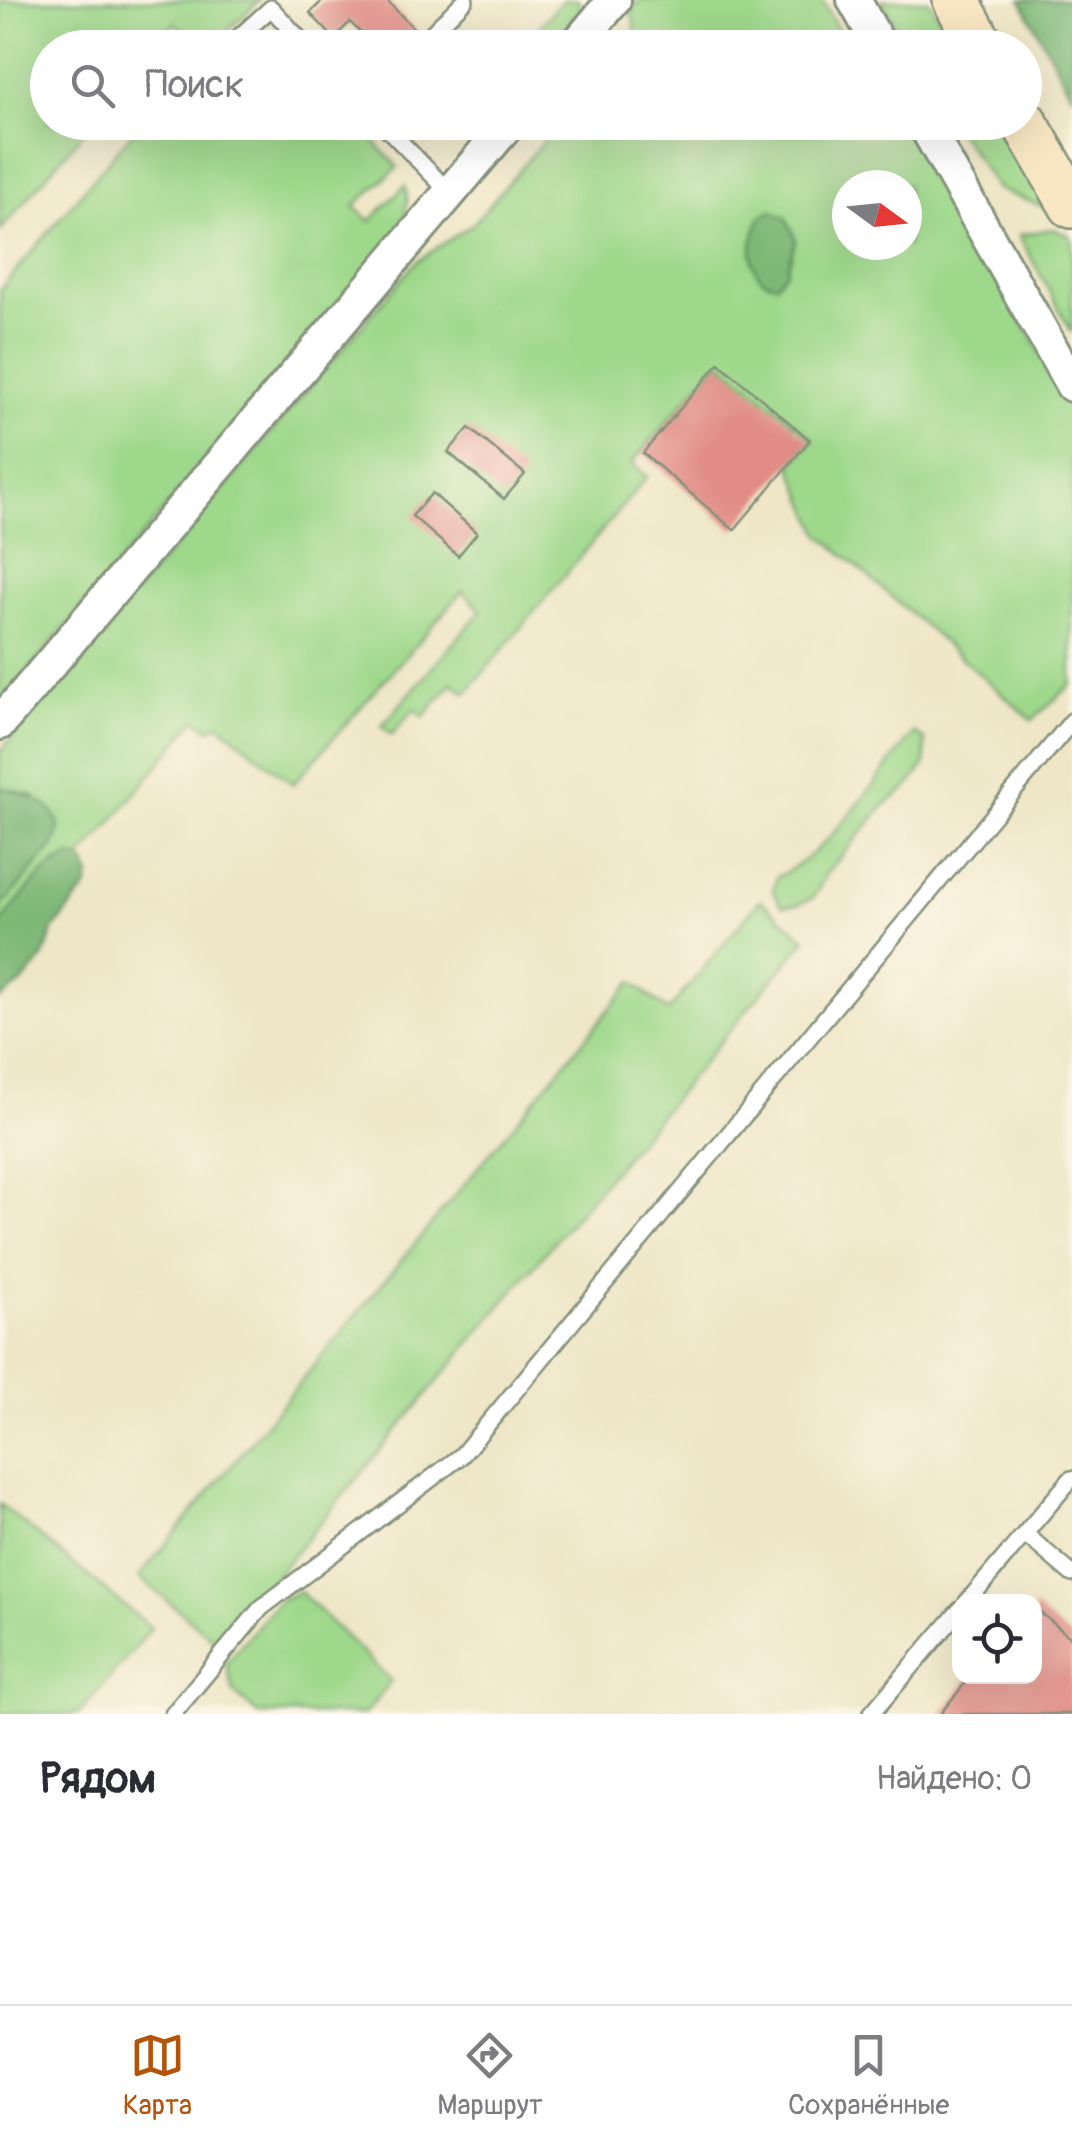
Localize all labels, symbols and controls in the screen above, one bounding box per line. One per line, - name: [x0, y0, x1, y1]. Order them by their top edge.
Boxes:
- search box: [30, 30, 1042, 140]
- icon: search: [65, 58, 120, 113]
- text: Поиск: [145, 61, 244, 109]
- north arrow: [832, 170, 922, 260]
- map controls: [952, 1594, 1042, 1684]
- button: locate: [952, 1594, 1042, 1684]
- text: Рядом: [40, 1753, 156, 1805]
- text: Найдено: 0: [876, 1759, 1032, 1799]
- tab: Карта: [123, 2028, 192, 2123]
- tab: Маршрут: [437, 2028, 543, 2123]
- tab: Сохранённые: [788, 2028, 949, 2123]

